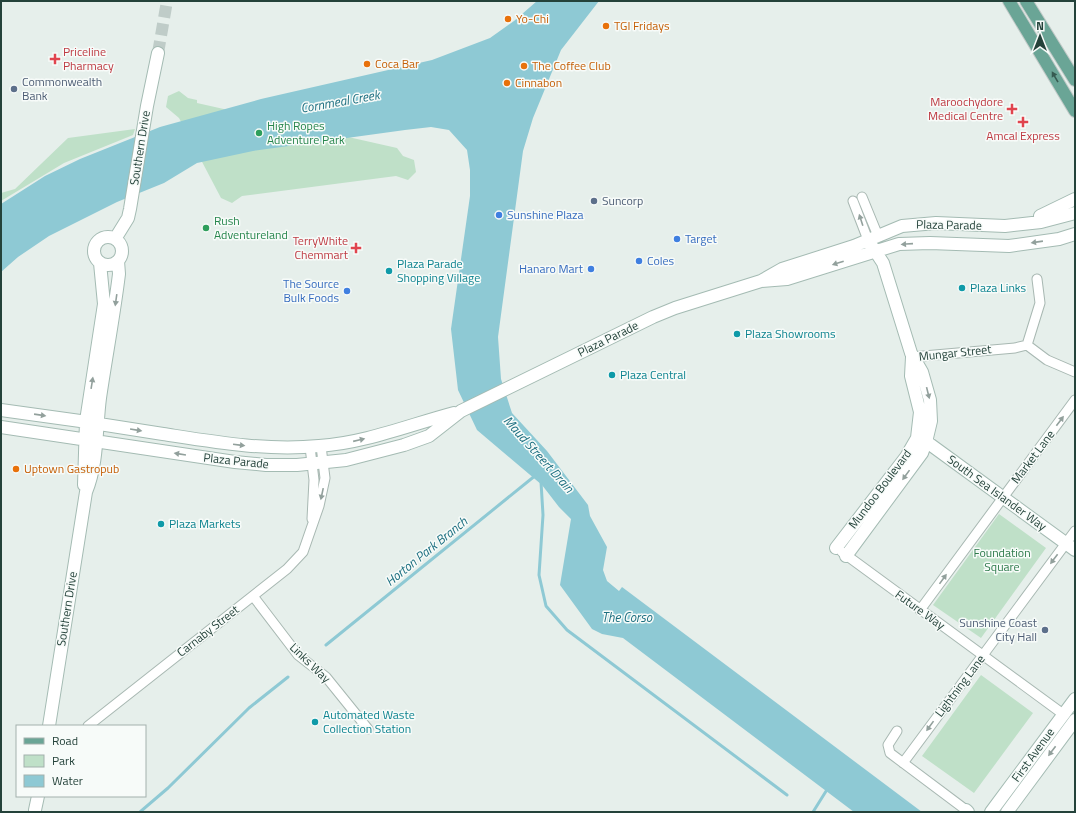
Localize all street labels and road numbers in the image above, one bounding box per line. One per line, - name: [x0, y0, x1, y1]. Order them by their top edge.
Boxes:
- street label: Southern Drive: [124, 109, 155, 187]
- street label: Plaza Parade: [916, 214, 982, 235]
- street label: Plaza Parade: [574, 316, 641, 361]
- street label: Mungar Street: [918, 339, 993, 366]
- street label: Market Lane: [1006, 426, 1059, 488]
- street label: Mundoo Boulevard: [843, 445, 916, 533]
- street label: Plaza Parade: [202, 448, 270, 473]
- street label: South Sea Islander Way: [944, 450, 1051, 535]
- street label: Southern Drive: [51, 570, 82, 648]
- street label: Future Way: [891, 585, 949, 634]
- street label: Carnaby Street: [172, 600, 244, 661]
- street label: Links Way: [285, 638, 335, 687]
- street label: Lightning Lane: [930, 651, 989, 721]
- street label: First Avenue: [1006, 724, 1059, 786]

